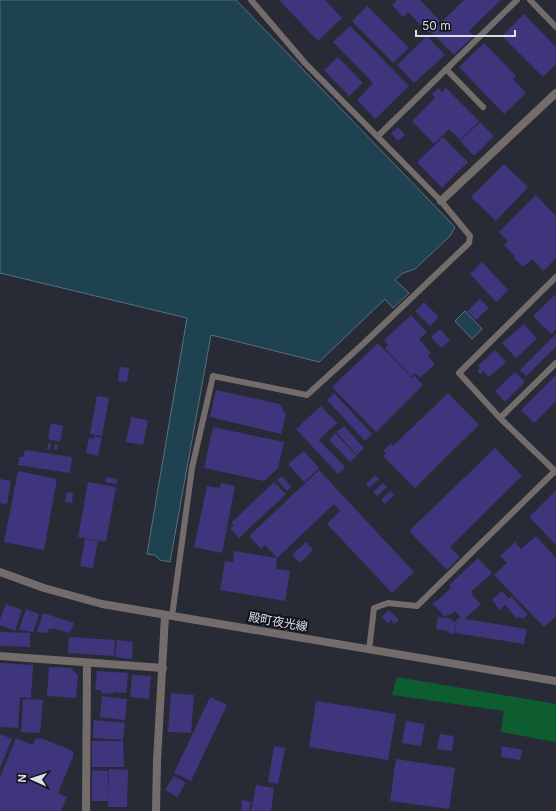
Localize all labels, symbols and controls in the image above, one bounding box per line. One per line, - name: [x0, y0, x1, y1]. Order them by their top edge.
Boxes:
- scale bar: [416, 12, 515, 38]
- text: 50 m: [422, 18, 451, 33]
- street label: 殿町夜光線: [247, 609, 309, 634]
- north arrow: [12, 759, 52, 799]
- text: N: [15, 774, 29, 783]

